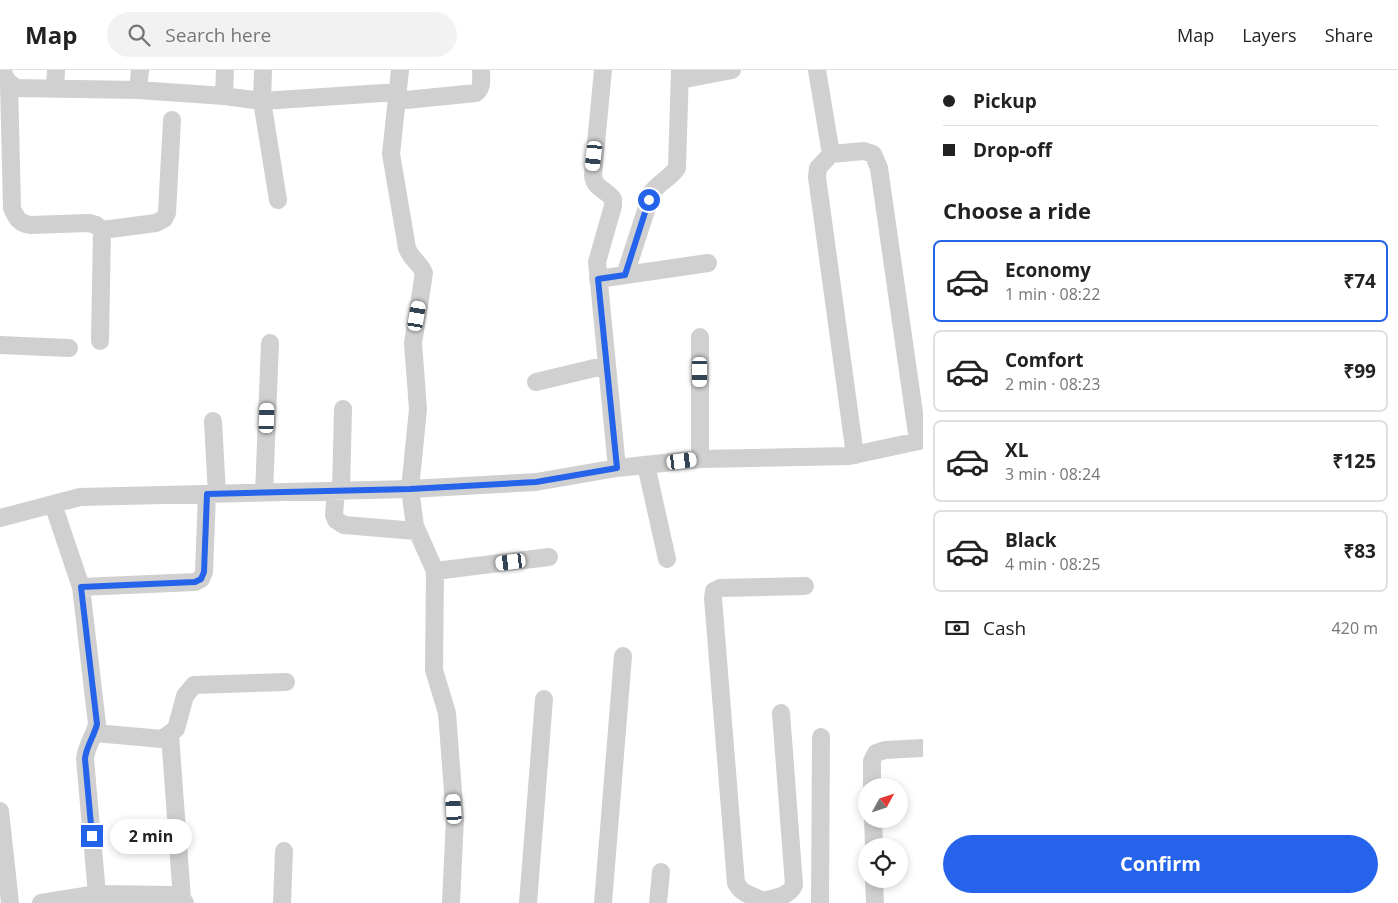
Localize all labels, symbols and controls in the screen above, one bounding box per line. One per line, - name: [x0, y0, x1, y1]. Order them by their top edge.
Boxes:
- search box: [107, 12, 457, 57]
- text: Map: [25, 18, 77, 51]
- icon: search: [125, 21, 153, 49]
- text: Search here: [165, 22, 271, 48]
- text: Map: [1177, 23, 1214, 47]
- text: Layers: [1242, 23, 1297, 47]
- text: Share: [1325, 23, 1373, 47]
- text: Pickup: [973, 88, 1037, 114]
- text: Drop-off: [973, 137, 1052, 163]
- car: [584, 140, 603, 172]
- route start: [638, 189, 660, 211]
- text: Choose a ride: [943, 195, 1091, 225]
- text: Economy: [1005, 257, 1091, 283]
- icon: car: [945, 259, 990, 304]
- text: ₹74: [1343, 268, 1376, 294]
- text: 1 min · 08:22: [1005, 283, 1100, 305]
- car: [407, 300, 426, 332]
- text: Comfort: [1005, 347, 1084, 373]
- icon: car: [945, 349, 990, 394]
- car: [692, 357, 707, 387]
- text: ₹99: [1343, 358, 1376, 384]
- text: 2 min · 08:23: [1005, 373, 1100, 395]
- car: [258, 403, 275, 433]
- text: XL: [1005, 437, 1028, 463]
- icon: car: [945, 439, 990, 484]
- text: ₹125: [1333, 448, 1376, 474]
- car: [666, 452, 697, 470]
- text: 3 min · 08:24: [1005, 463, 1100, 485]
- text: Black: [1005, 527, 1057, 553]
- icon: car: [945, 529, 990, 574]
- text: ₹83: [1343, 538, 1376, 564]
- car: [495, 553, 526, 571]
- text: 4 min · 08:25: [1005, 553, 1100, 575]
- icon: cash: [943, 614, 971, 642]
- text: Cash: [983, 615, 1026, 641]
- text: 420 m: [1332, 617, 1378, 639]
- north arrow: [858, 778, 908, 828]
- map controls: [858, 778, 908, 888]
- car: [445, 794, 462, 824]
- callout: 2 min: [110, 818, 192, 854]
- route end: [81, 825, 103, 847]
- text: 2 min: [129, 825, 173, 847]
- button: Confirm: [943, 835, 1378, 893]
- button: locate: [858, 838, 908, 888]

